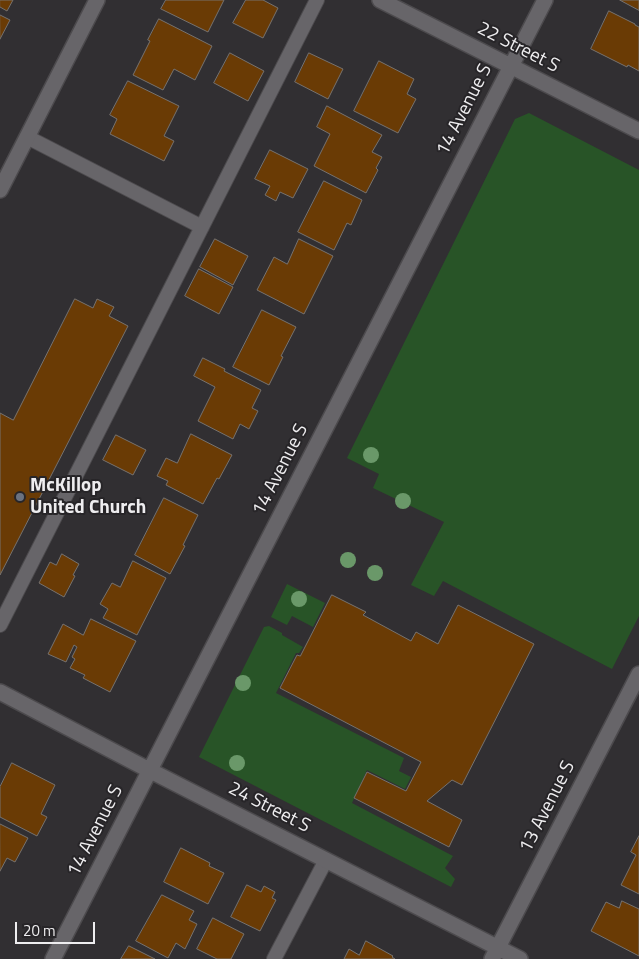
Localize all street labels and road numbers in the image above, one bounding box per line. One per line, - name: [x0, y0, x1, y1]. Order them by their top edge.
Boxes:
- street label: 22 Street S: [473, 18, 563, 78]
- street label: 14 Avenue S: [432, 61, 498, 159]
- street label: 14 Avenue S: [248, 421, 314, 519]
- street label: 13 Avenue S: [515, 758, 581, 856]
- street label: 24 Street S: [224, 778, 314, 838]
- street label: 14 Avenue S: [63, 782, 129, 880]

